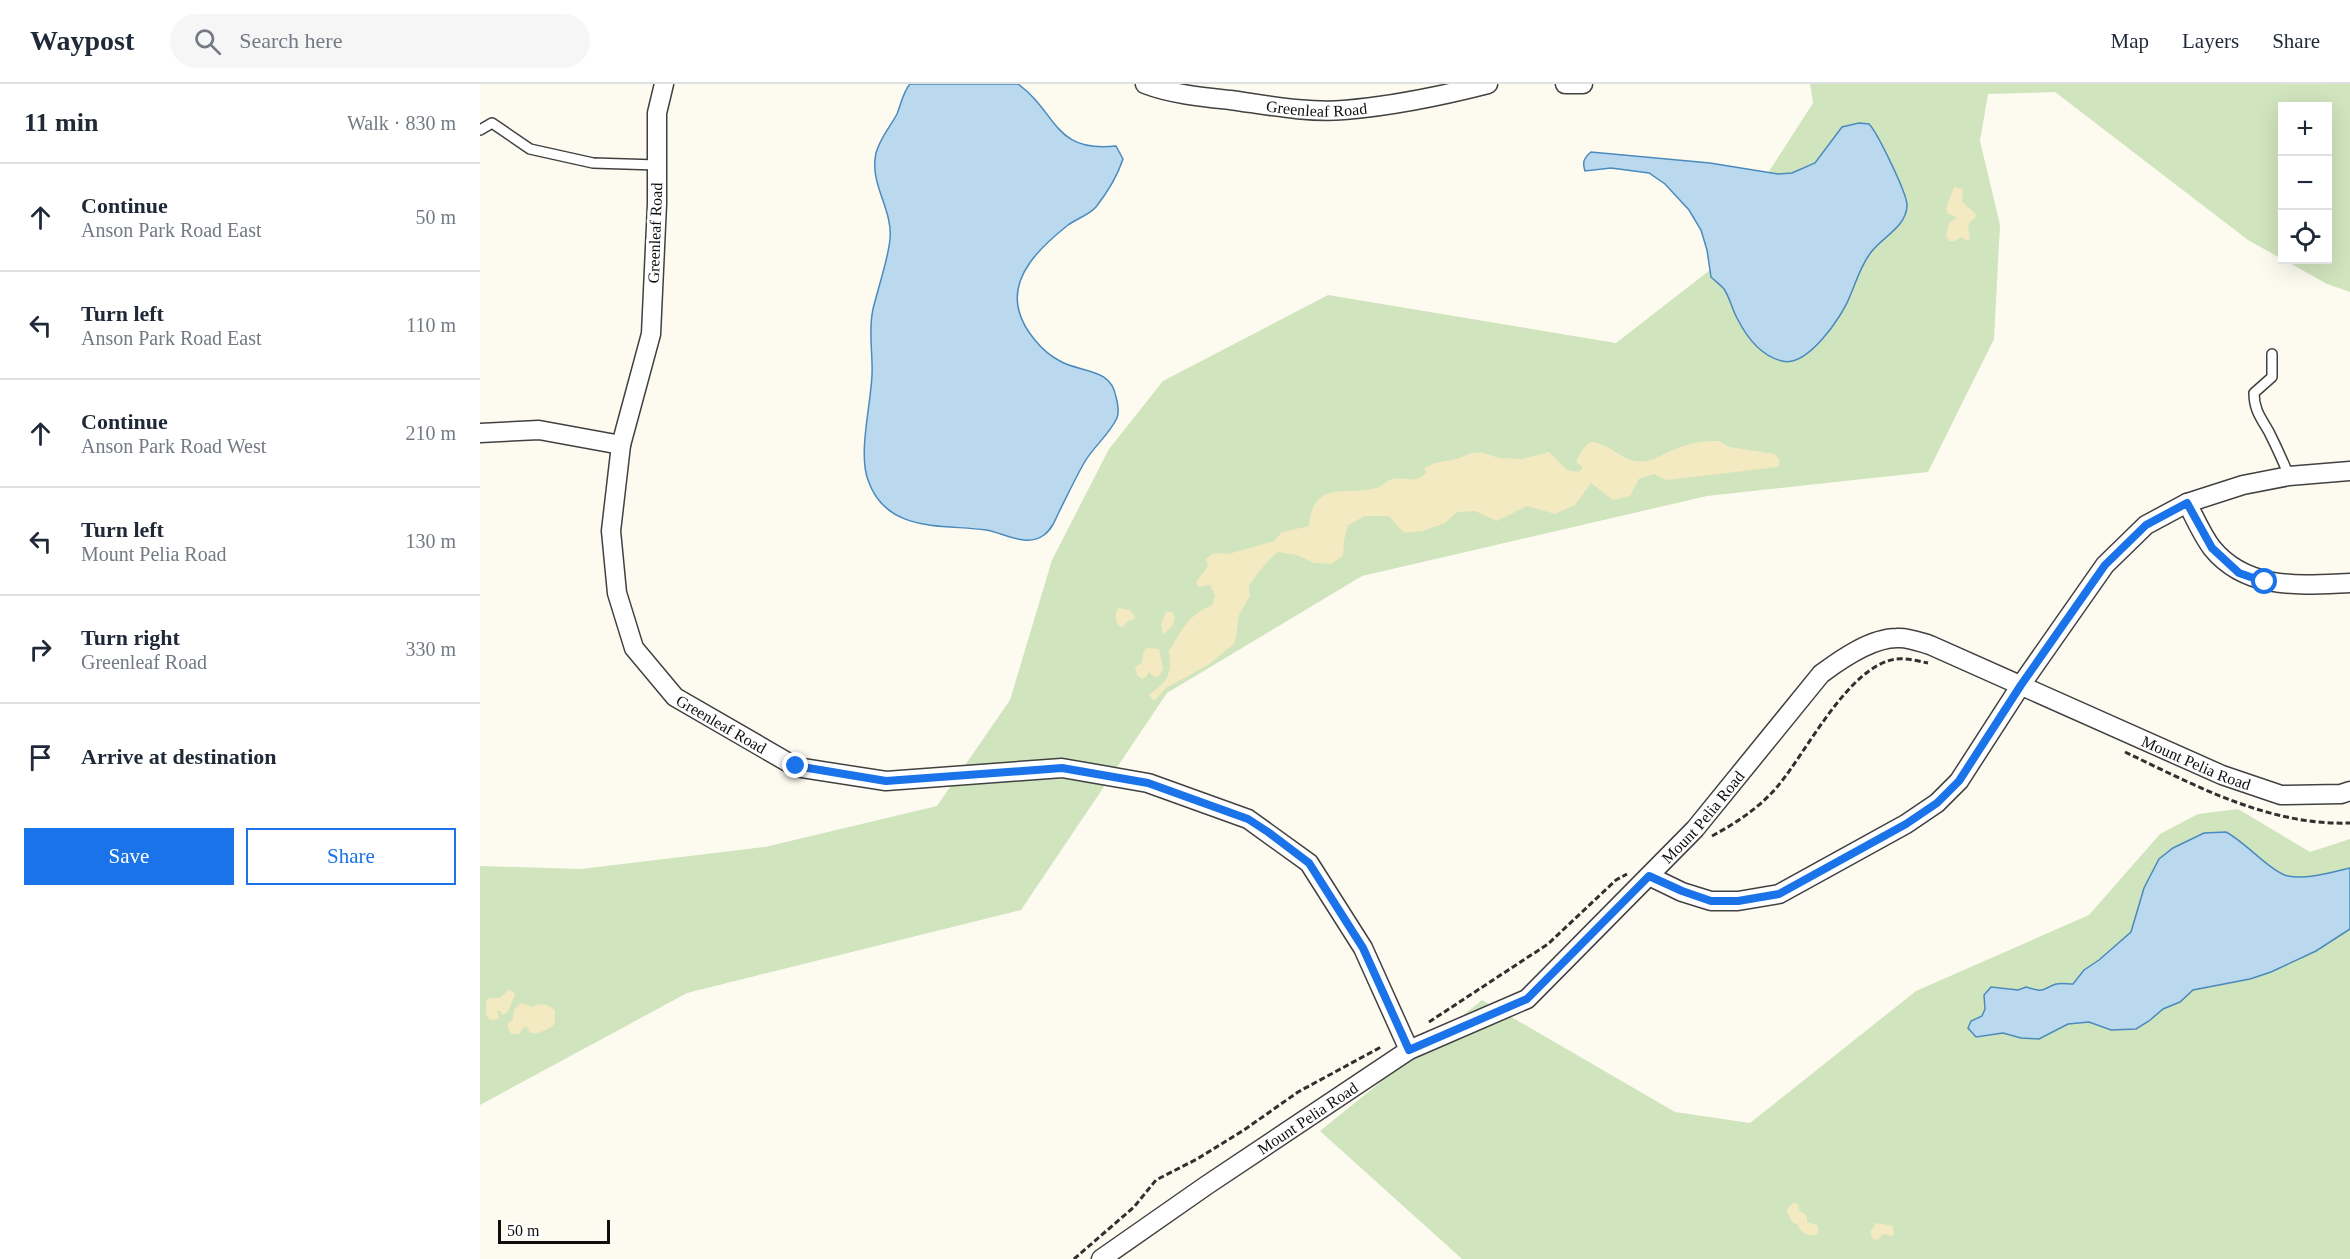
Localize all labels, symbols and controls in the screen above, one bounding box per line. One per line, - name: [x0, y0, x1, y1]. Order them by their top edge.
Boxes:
- search box: [170, 14, 590, 68]
- text: Waypost: [30, 25, 134, 56]
- icon: search: [191, 25, 224, 58]
- text: Search here: [239, 28, 342, 53]
- text: Map: [2111, 29, 2149, 53]
- text: Layers: [2182, 29, 2239, 53]
- text: Share: [2272, 29, 2320, 53]
- street label: Greenleaf Road: [1265, 97, 1368, 119]
- map controls: [2278, 102, 2332, 264]
- button: +: [2278, 102, 2332, 156]
- text: 11 min: [24, 108, 98, 137]
- text: Walk · 830 m: [347, 112, 456, 134]
- button: −: [2278, 156, 2332, 210]
- street label: Greenleaf Road: [645, 182, 665, 284]
- text: Continue: [81, 193, 168, 218]
- icon: ahead: [24, 201, 57, 234]
- text: 50 m: [415, 206, 456, 228]
- button: locate: [2278, 210, 2332, 264]
- text: Anson Park Road East: [81, 219, 262, 241]
- text: Turn left: [81, 301, 164, 326]
- icon: left: [24, 309, 57, 342]
- text: 110 m: [406, 314, 456, 336]
- text: Anson Park Road East: [81, 327, 262, 349]
- text: Continue: [81, 409, 168, 434]
- icon: ahead: [24, 417, 57, 450]
- text: 210 m: [405, 422, 456, 444]
- text: Anson Park Road West: [81, 435, 266, 457]
- text: Turn left: [81, 517, 164, 542]
- icon: left: [24, 525, 57, 558]
- text: 130 m: [405, 530, 456, 552]
- text: Mount Pelia Road: [81, 543, 227, 565]
- route start: [2251, 568, 2277, 594]
- text: Turn right: [81, 625, 180, 650]
- icon: right: [24, 633, 57, 666]
- text: 330 m: [405, 638, 456, 660]
- text: Greenleaf Road: [81, 651, 207, 673]
- street label: Greenleaf Road: [674, 691, 769, 757]
- street label: Mount Pelia Road: [2139, 732, 2253, 793]
- icon: arrive: [24, 741, 57, 774]
- text: Arrive at destination: [81, 744, 277, 769]
- route end: [782, 752, 808, 778]
- street label: Mount Pelia Road: [1658, 767, 1747, 866]
- button: Save: [24, 828, 234, 885]
- button: Share: [246, 828, 456, 885]
- street label: Mount Pelia Road: [1254, 1078, 1361, 1157]
- scale bar: [498, 1217, 610, 1244]
- text: 50 m: [507, 1222, 539, 1239]

